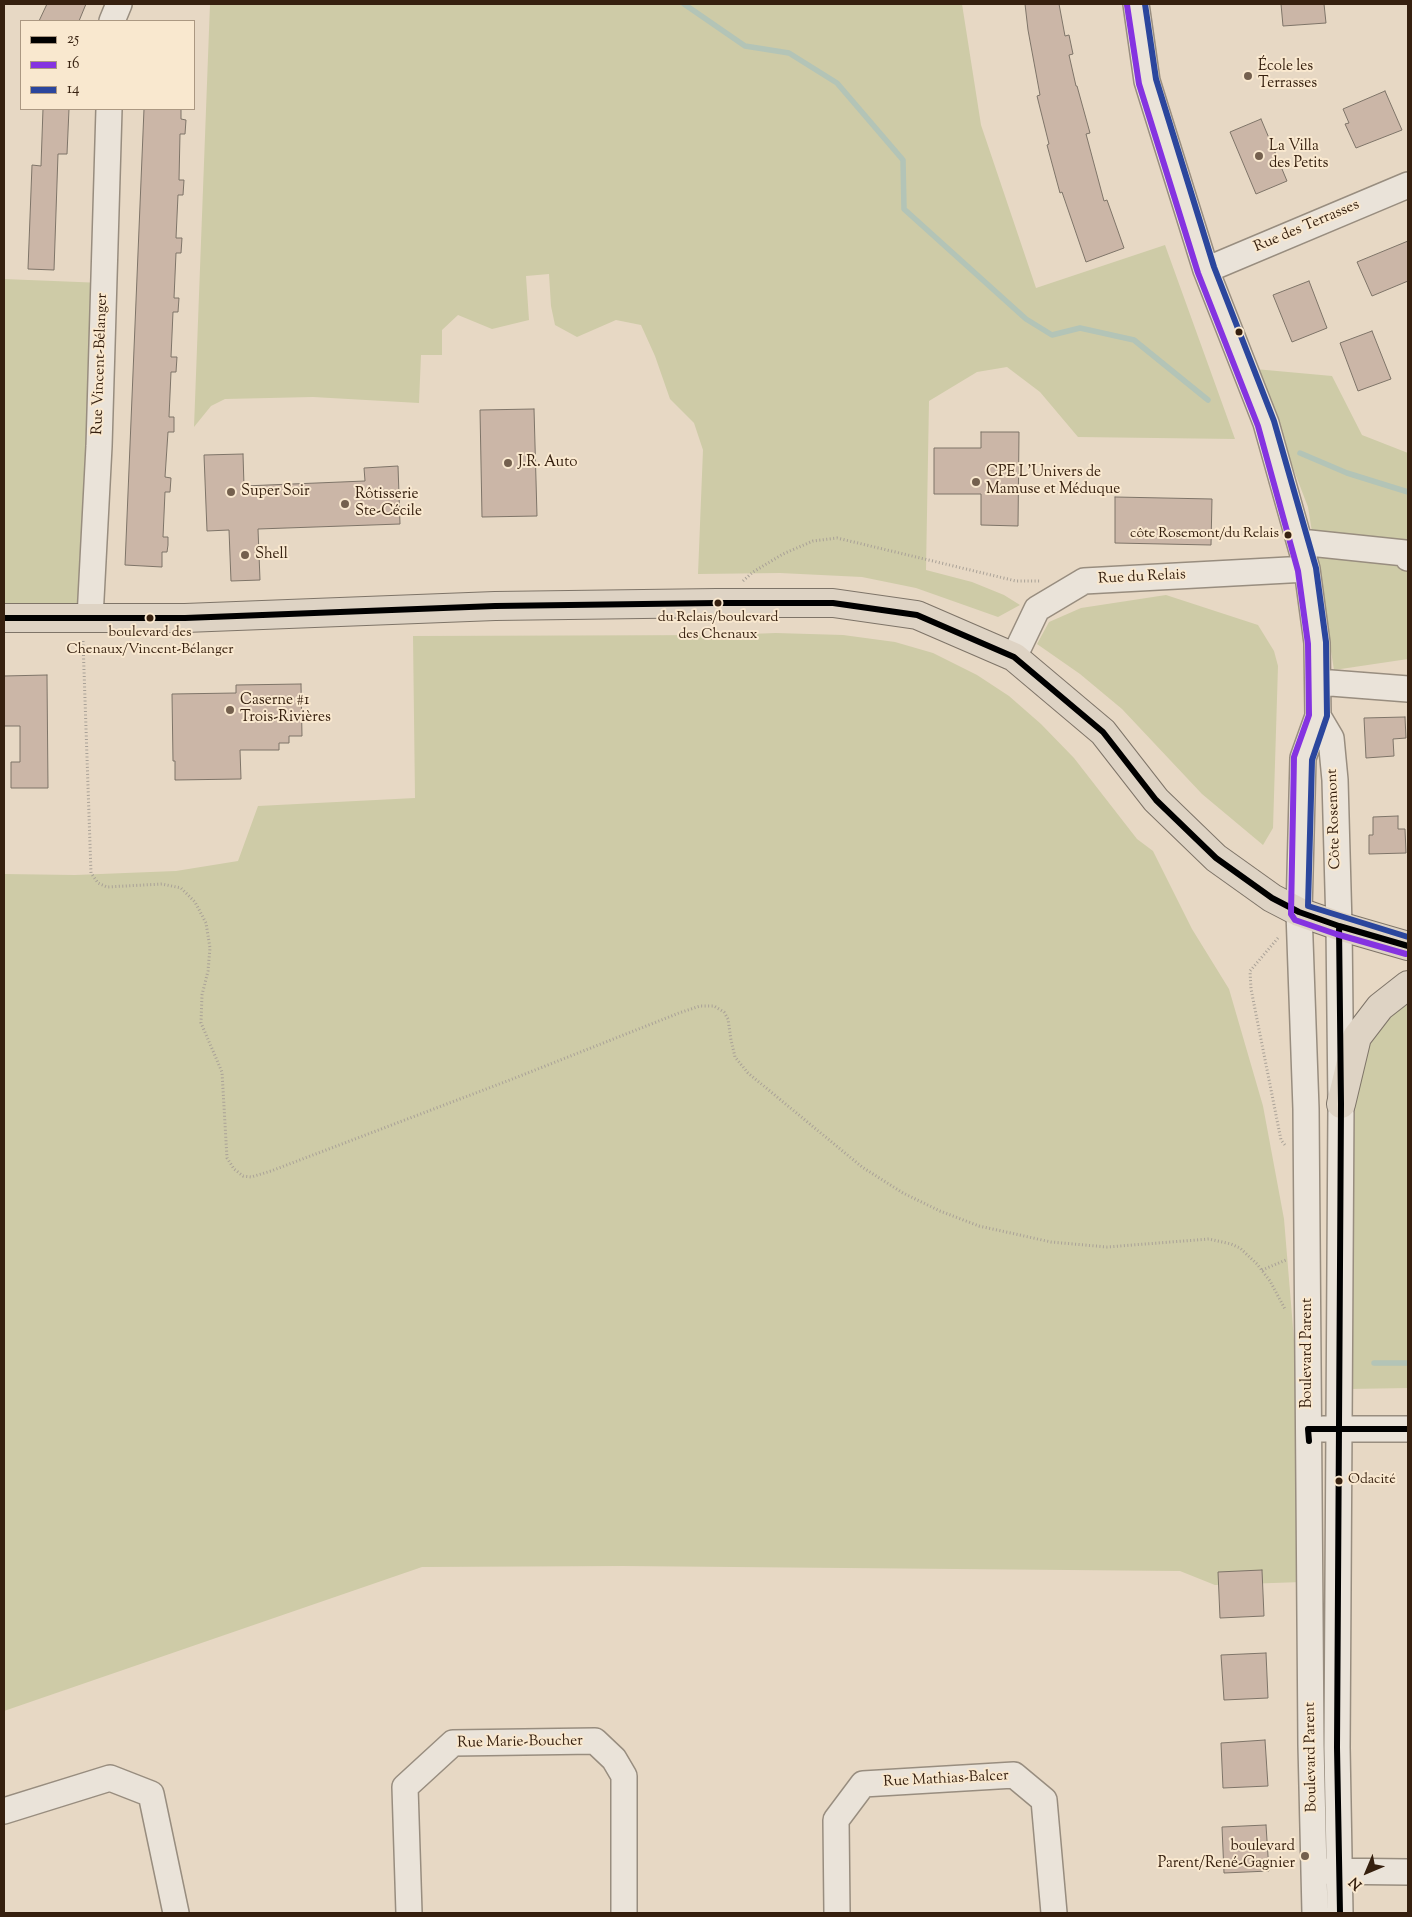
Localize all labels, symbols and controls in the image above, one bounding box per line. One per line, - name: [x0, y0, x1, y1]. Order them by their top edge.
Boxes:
- legend: [20, 20, 195, 110]
- text: 25: [67, 29, 79, 50]
- text: 16: [67, 54, 80, 75]
- place label: École les Terrasses: [1258, 58, 1317, 93]
- marker: École les Terrasses: [1242, 70, 1254, 82]
- text: 14: [67, 79, 80, 100]
- place label: La Villa des Petits: [1269, 138, 1328, 173]
- marker: La Villa des Petits: [1253, 150, 1265, 162]
- street label: Rue des Terrasses: [1252, 197, 1362, 257]
- street label: Rue Vincent-Bélanger: [90, 293, 112, 435]
- unlabelled marker: [1234, 327, 1244, 337]
- place label: J.R. Auto: [518, 454, 578, 472]
- marker: J.R. Auto: [502, 457, 514, 469]
- place label: CPE L'Univers de Mamuse et Méduque: [986, 464, 1120, 499]
- marker: CPE L'Univers de Mamuse et Méduque: [970, 476, 982, 488]
- place label: Super Soir: [241, 483, 310, 501]
- marker: Super Soir: [225, 486, 237, 498]
- place label: Rôtisserie Ste-Cécile: [355, 486, 422, 521]
- marker: Rôtisserie Ste-Cécile: [339, 498, 351, 510]
- place label: côte Rosemont/du Relais: [1130, 527, 1279, 543]
- marker: côte Rosemont/du Relais: [1283, 530, 1293, 540]
- place label: Shell: [255, 546, 288, 564]
- marker: Shell: [239, 549, 251, 561]
- street label: Rue du Relais: [1098, 567, 1186, 589]
- marker: du Relais/boulevard des Chenaux: [713, 598, 723, 608]
- place label: du Relais/boulevard des Chenaux: [658, 611, 778, 644]
- marker: boulevard des Chenaux/Vincent-Bélanger: [145, 613, 155, 623]
- place label: boulevard des Chenaux/Vincent-Bélanger: [66, 626, 234, 658]
- place label: Caserne #1 Trois-Rivières: [240, 692, 331, 727]
- marker: Caserne #1 Trois-Rivières: [224, 704, 236, 716]
- street label: Côte Rosemont: [1324, 768, 1346, 870]
- street label: Boulevard Parent: [1299, 1298, 1317, 1408]
- place label: Odacité: [1348, 1473, 1396, 1489]
- marker: Odacité: [1334, 1476, 1344, 1486]
- street label: Boulevard Parent: [1302, 1702, 1322, 1812]
- street label: Rue Marie-Boucher: [457, 1733, 583, 1753]
- street label: Rue Mathias-Balcer: [883, 1768, 1009, 1792]
- place label: boulevard Parent/René-Gagnier: [1158, 1838, 1295, 1873]
- north arrow: [1342, 1847, 1392, 1897]
- marker: boulevard Parent/René-Gagnier: [1299, 1850, 1311, 1862]
- text: N: [1345, 1872, 1367, 1894]

